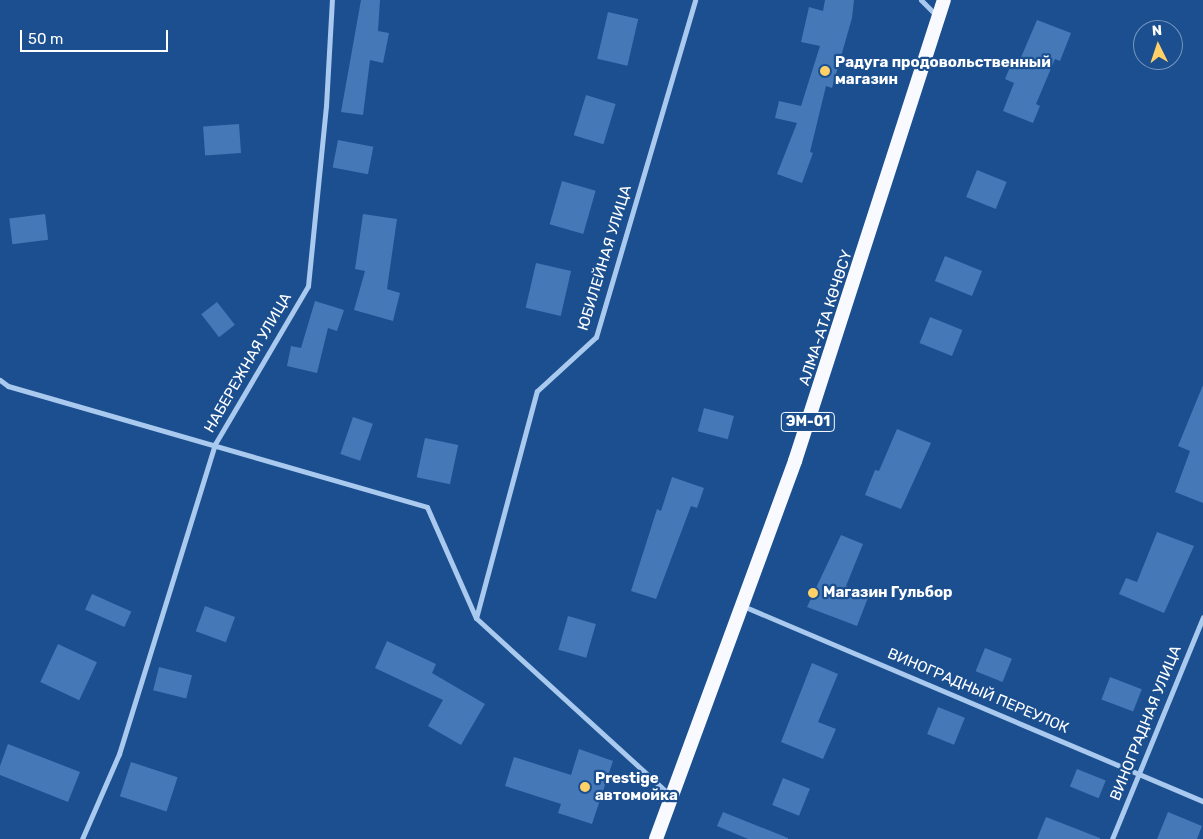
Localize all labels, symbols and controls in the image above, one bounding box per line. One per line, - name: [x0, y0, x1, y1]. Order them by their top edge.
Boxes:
- scale bar: [22, 20, 170, 52]
- north arrow: [1133, 20, 1183, 70]
- text: N: [1151, 22, 1163, 39]
- text: 50 m: [28, 30, 63, 48]
- place label: Радуга продовольственный магазин: [835, 53, 1051, 88]
- marker: Радуга продовольственный магазин: [819, 65, 831, 77]
- street label: ЮБИЛЕЙНАЯ УЛИЦА: [574, 183, 636, 333]
- street label: АЛМА-АТА КӨЧӨСҮ: [796, 248, 856, 388]
- street label: НАБЕРЕЖНАЯ УЛИЦА: [201, 290, 295, 436]
- road number: ЭМ-01: [780, 411, 836, 434]
- place label: Магазин Гульбор: [823, 584, 953, 602]
- marker: Магазин Гульбор: [807, 587, 819, 599]
- street label: ВИНОГРАДНАЯ УЛИЦА: [1107, 643, 1185, 803]
- street label: ВИНОГРАДНЫЙ ПЕРЕУЛОК: [885, 645, 1071, 737]
- place label: Prestige автомойка: [595, 769, 678, 804]
- marker: Prestige автомойка: [579, 781, 591, 793]

